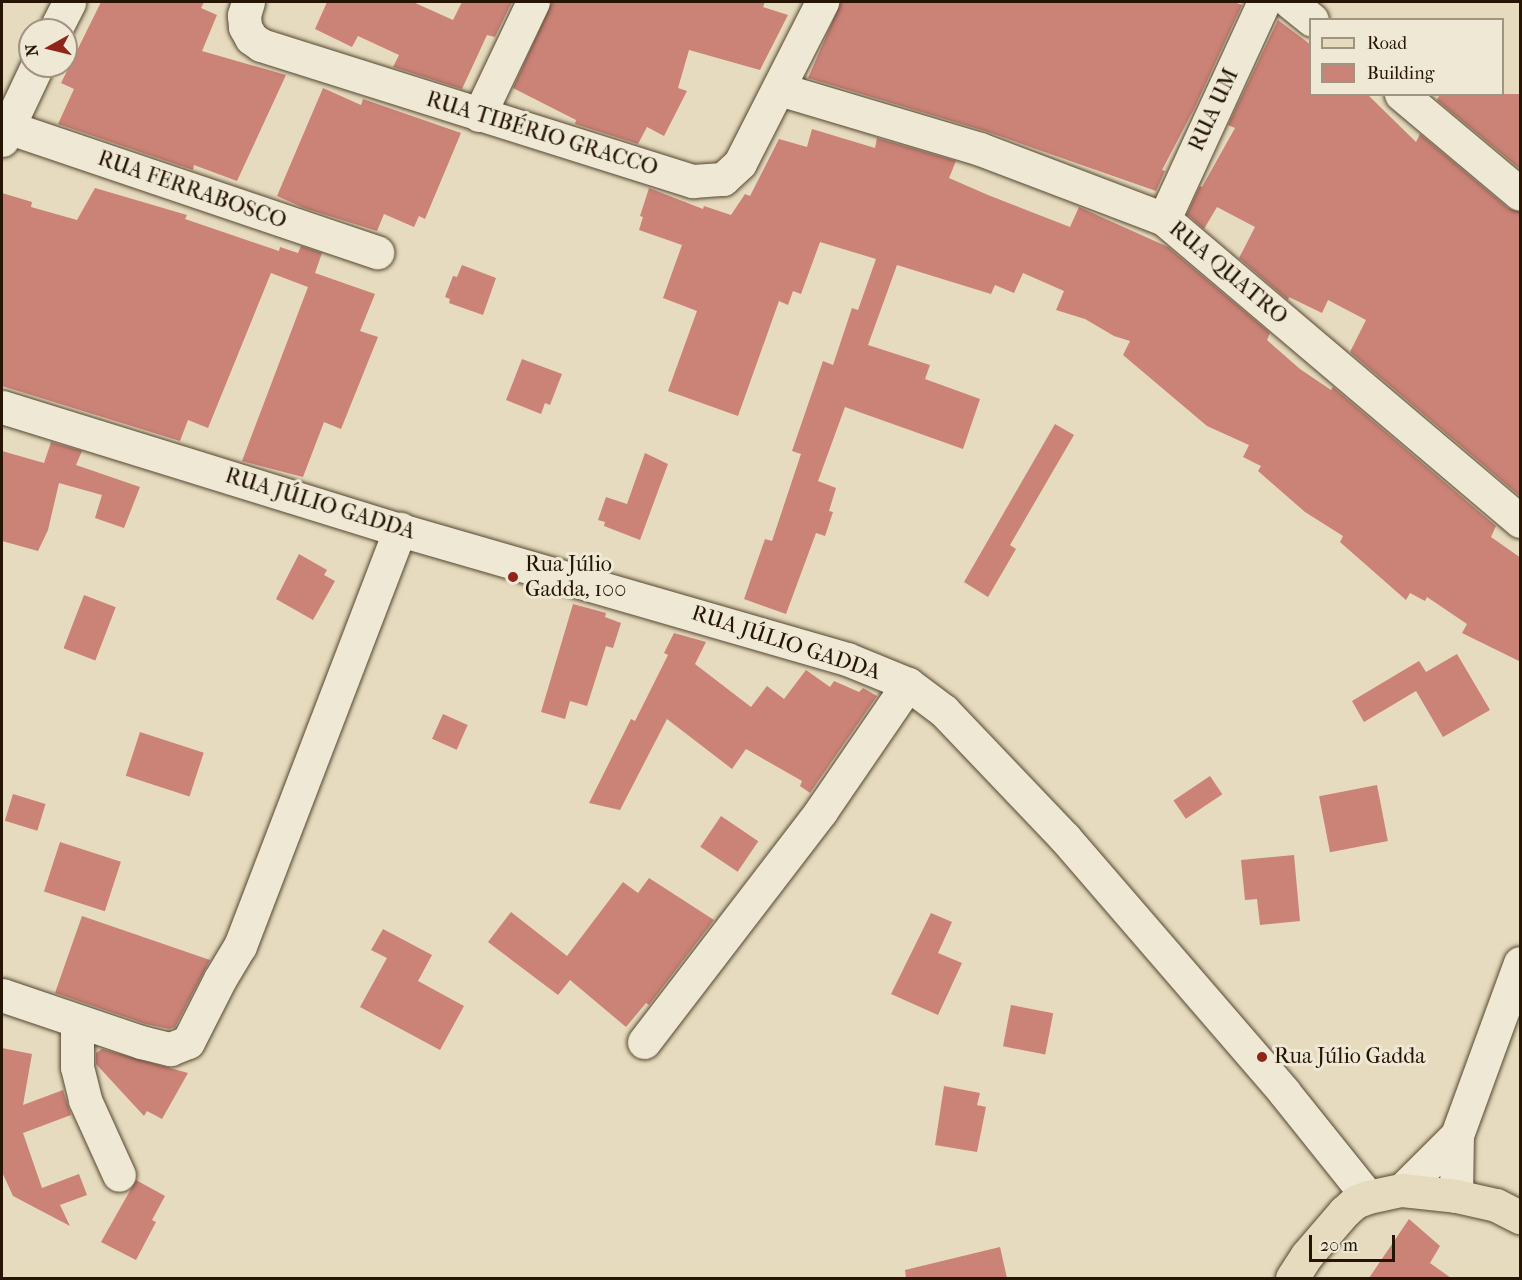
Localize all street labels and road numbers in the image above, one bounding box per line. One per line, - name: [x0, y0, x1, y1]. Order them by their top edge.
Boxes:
- street label: RUA UM: [1183, 64, 1245, 156]
- street label: RUA TIBÉRIO GRACCO: [423, 86, 661, 182]
- street label: RUA FERRABOSCO: [94, 145, 290, 235]
- street label: RUA QUATRO: [1163, 216, 1293, 330]
- street label: RUA JÚLIO GADDA: [222, 463, 418, 545]
- street label: RUA JÚLIO GADDA: [688, 600, 884, 686]

